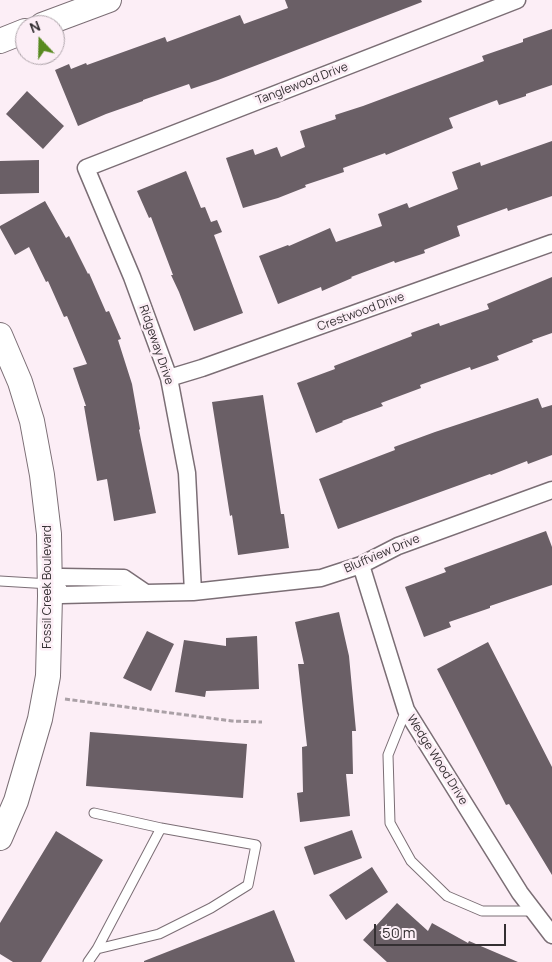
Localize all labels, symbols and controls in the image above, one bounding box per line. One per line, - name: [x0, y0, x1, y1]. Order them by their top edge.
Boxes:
- north arrow: [15, 15, 65, 65]
- text: N: [27, 16, 43, 37]
- street label: Tanglewood Drive: [254, 60, 350, 108]
- street label: Crestwood Drive: [315, 290, 407, 334]
- street label: Ridgeway Drive: [136, 303, 176, 387]
- street label: Fossil Creek Boulevard: [41, 525, 55, 649]
- street label: Bluffview Drive: [342, 532, 422, 576]
- street label: Wedge Wood Drive: [403, 712, 471, 808]
- scale bar: [377, 914, 510, 946]
- text: 50 m: [382, 922, 416, 943]

